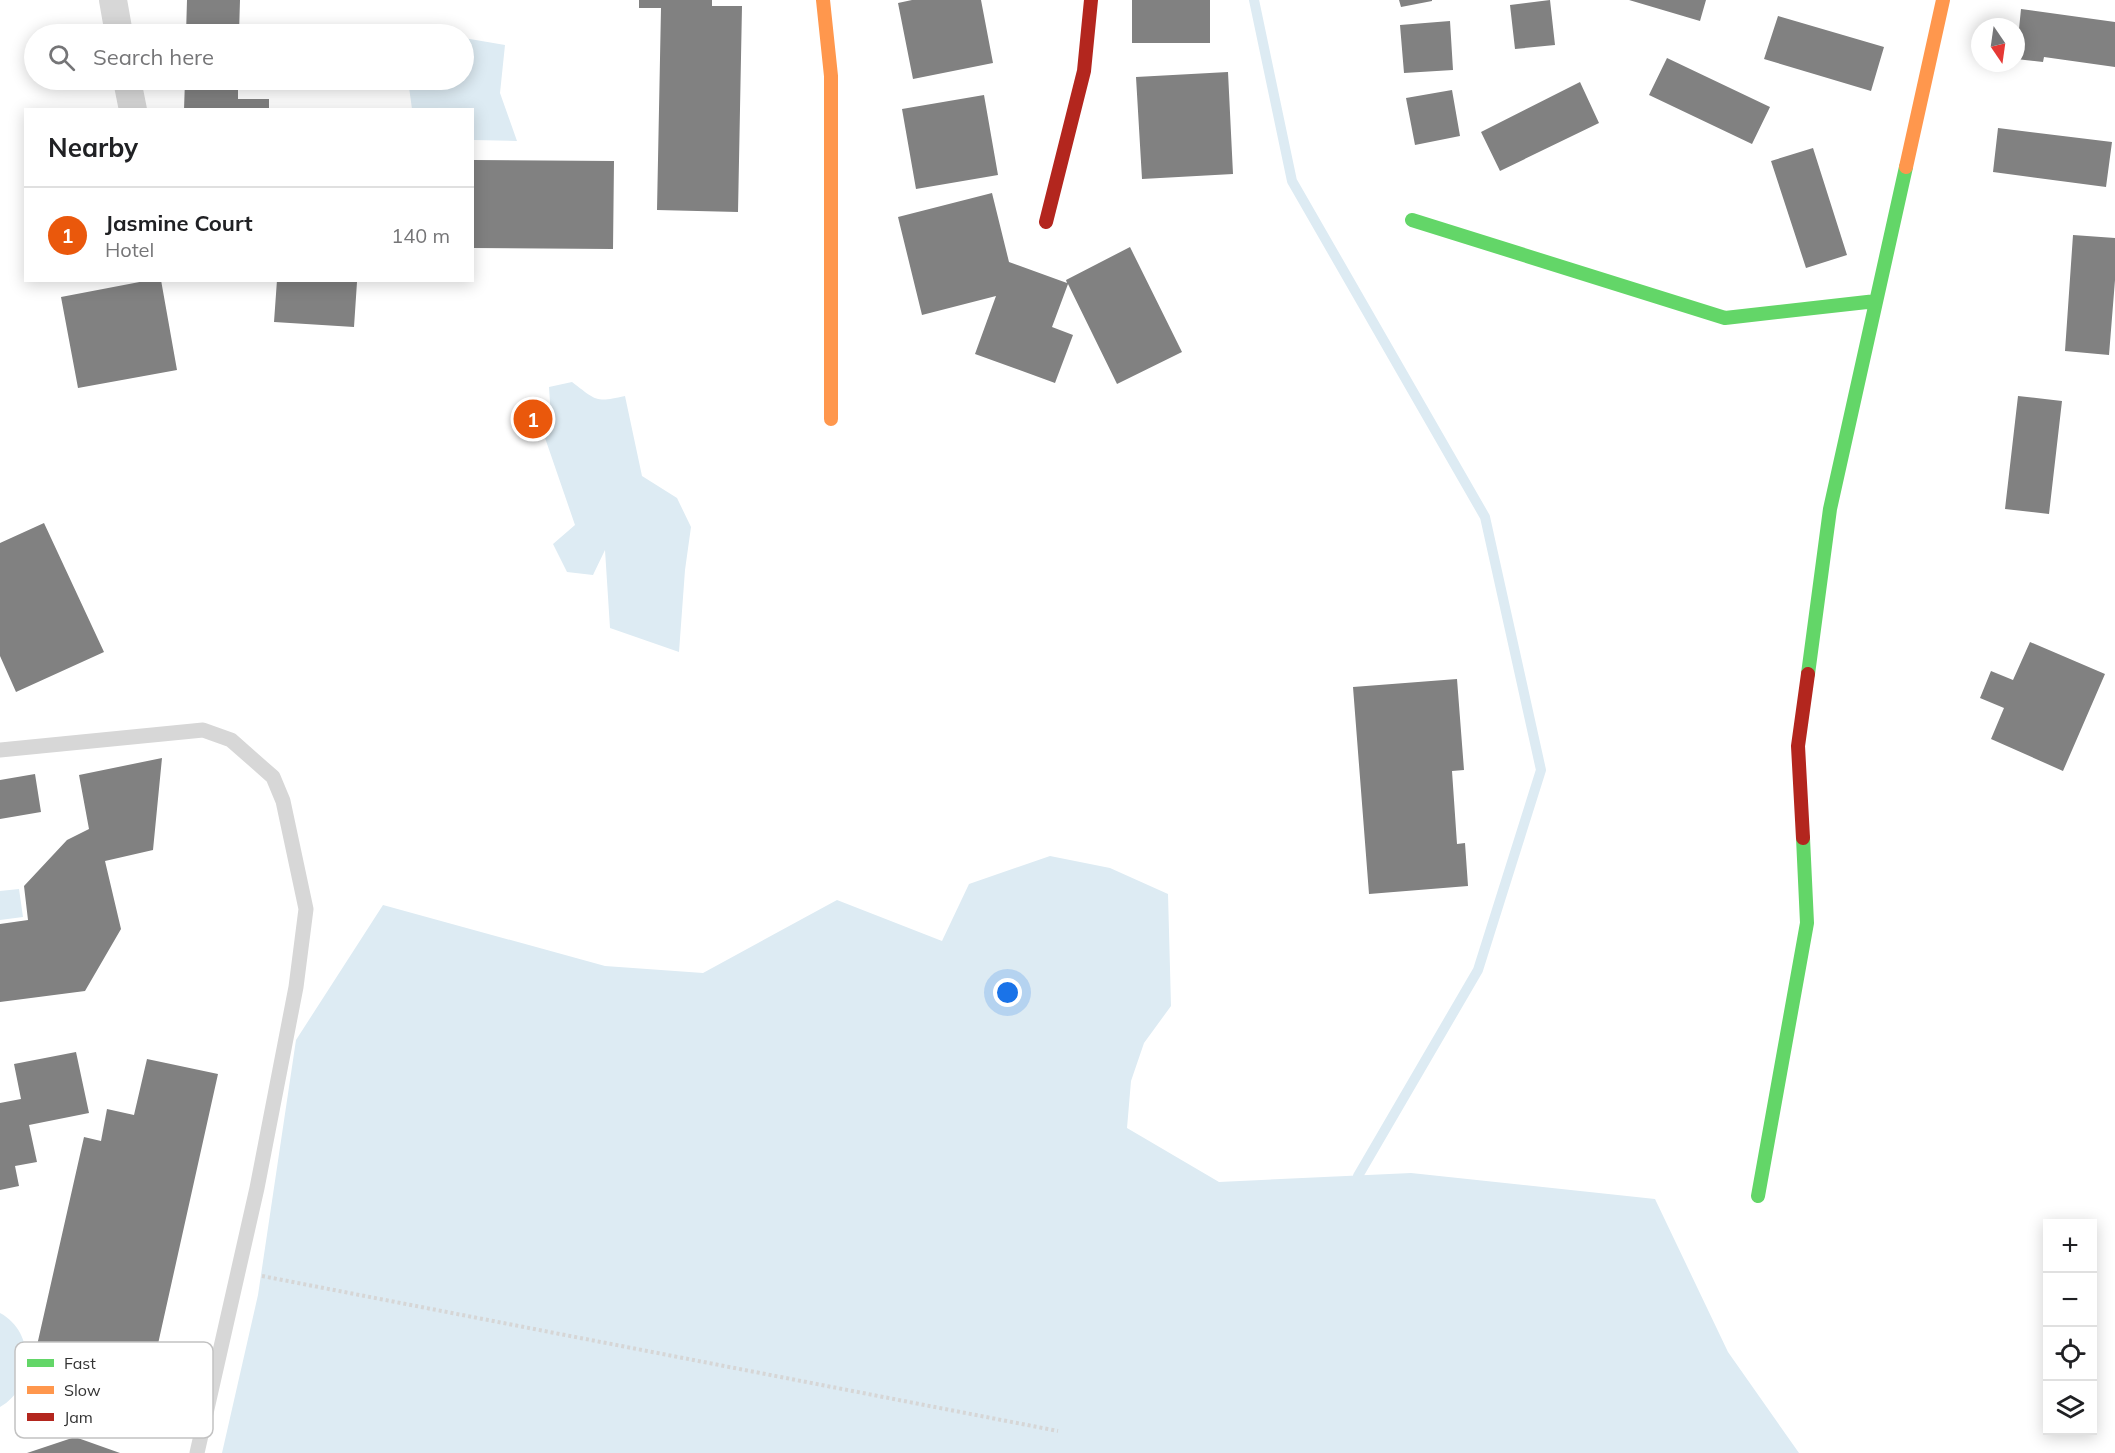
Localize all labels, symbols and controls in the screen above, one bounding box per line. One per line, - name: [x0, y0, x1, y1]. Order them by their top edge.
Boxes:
- north arrow: [1971, 18, 2025, 72]
- search box: [24, 24, 474, 90]
- icon: search: [45, 41, 78, 74]
- text: Search here: [93, 43, 214, 71]
- text: Nearby: [48, 131, 138, 164]
- text: Jasmine Court: [105, 209, 253, 237]
- text: 1: [62, 223, 74, 248]
- text: 140 m: [391, 223, 450, 248]
- text: Hotel: [105, 237, 154, 262]
- pin: 1: [514, 396, 552, 442]
- your location: [993, 978, 1022, 1007]
- map controls: [2043, 1219, 2097, 1435]
- button: +: [2043, 1219, 2097, 1273]
- button: −: [2043, 1273, 2097, 1327]
- button: locate: [2043, 1327, 2097, 1381]
- legend: [15, 1342, 213, 1438]
- text: Fast: [64, 1353, 96, 1373]
- text: Slow: [64, 1380, 101, 1400]
- button: layers: [2043, 1381, 2097, 1435]
- text: Jam: [64, 1407, 93, 1427]

